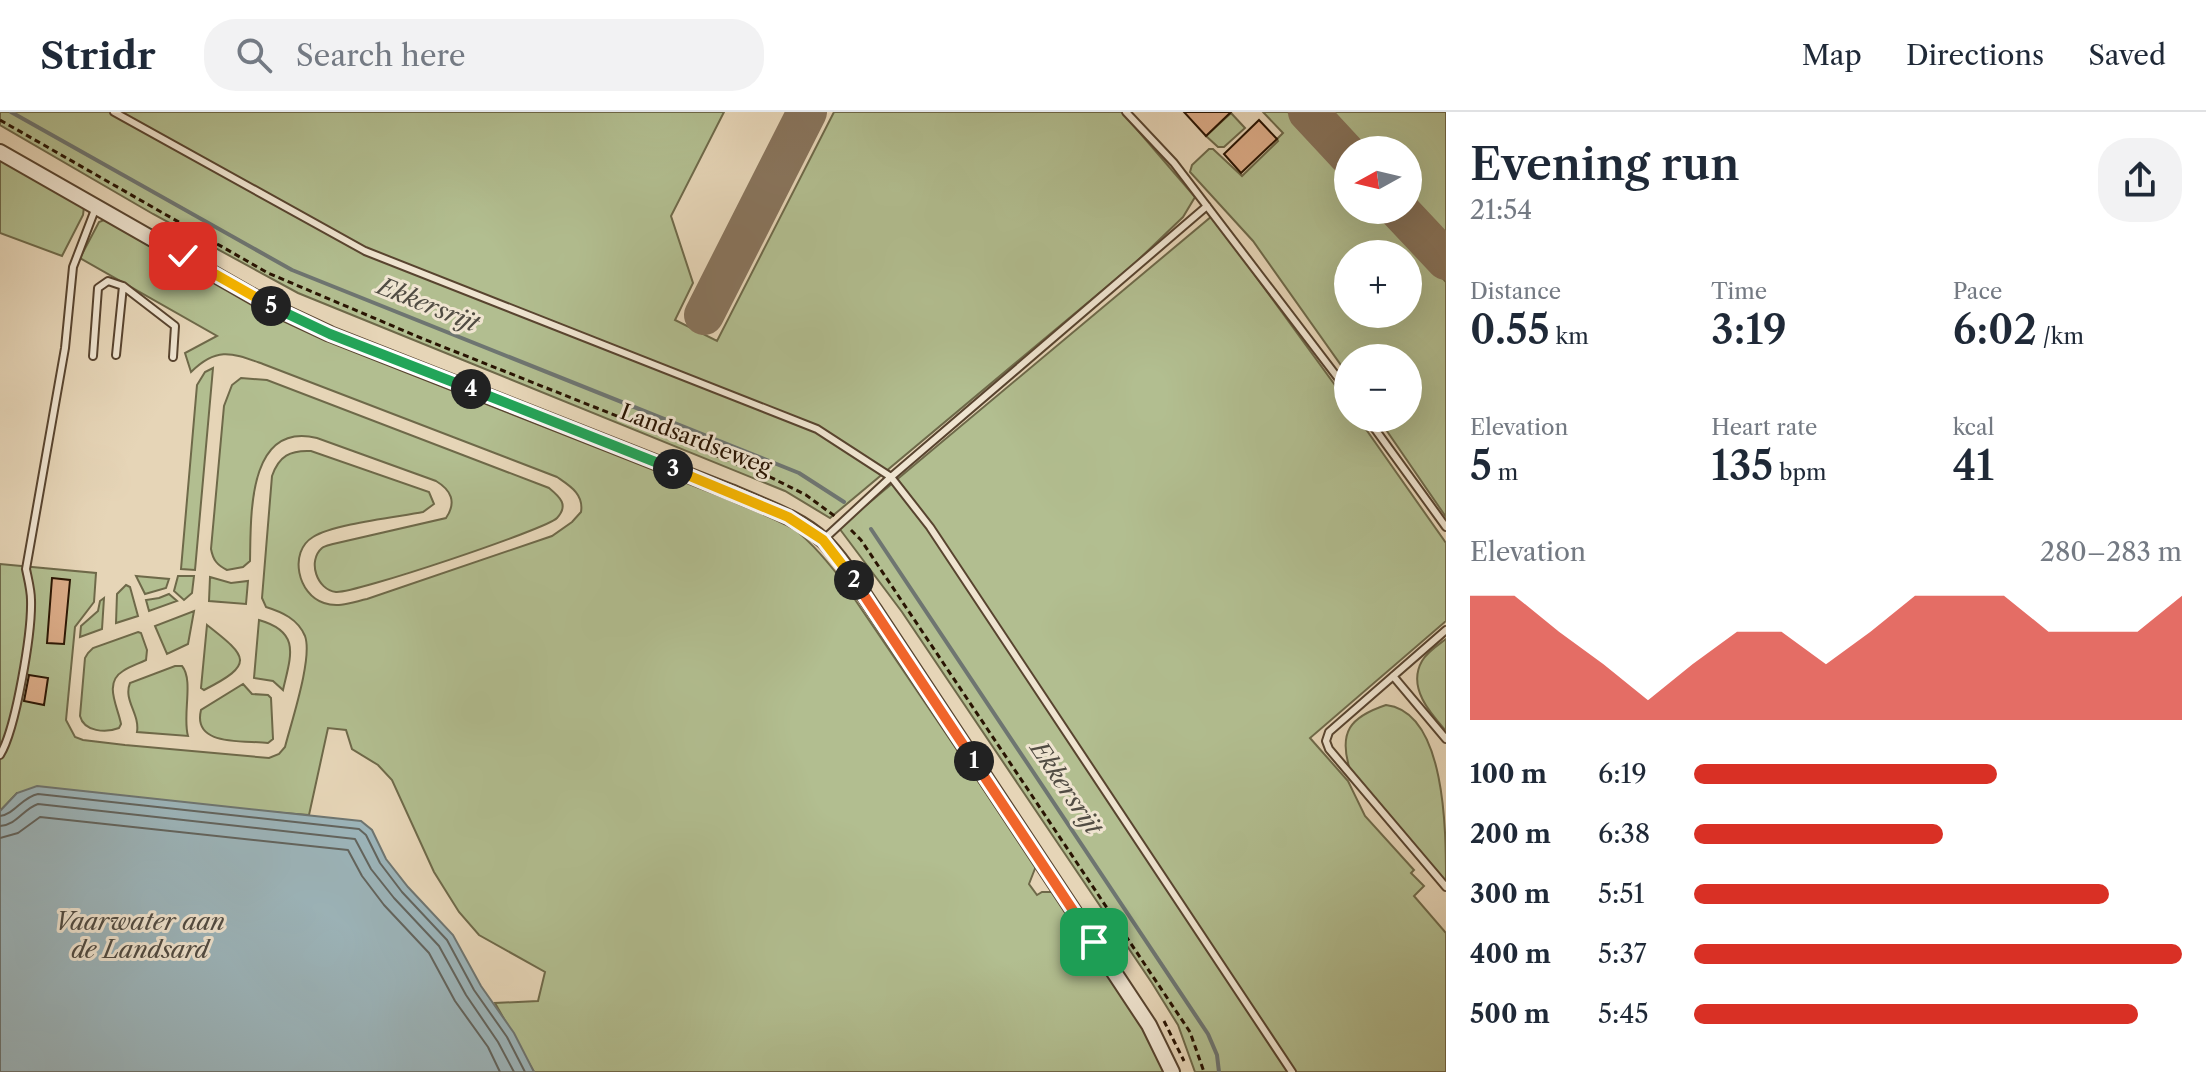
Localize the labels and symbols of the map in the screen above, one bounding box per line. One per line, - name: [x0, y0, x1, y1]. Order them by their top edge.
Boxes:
- north arrow: [1334, 136, 1422, 224]
- pin: [149, 222, 217, 290]
- water label: Ekkersrijt: [371, 270, 484, 339]
- pin: 5: [251, 286, 291, 326]
- pin: 4: [451, 369, 491, 409]
- street label: Landsardseweg: [616, 398, 776, 481]
- pin: 3: [653, 449, 693, 489]
- pin: 2: [834, 560, 874, 600]
- water label: Ekkersrijt: [1023, 734, 1109, 841]
- pin: 1: [954, 741, 994, 781]
- water label: Vaarwater aan de Landsard: [55, 907, 225, 964]
- pin: [1060, 908, 1128, 976]

